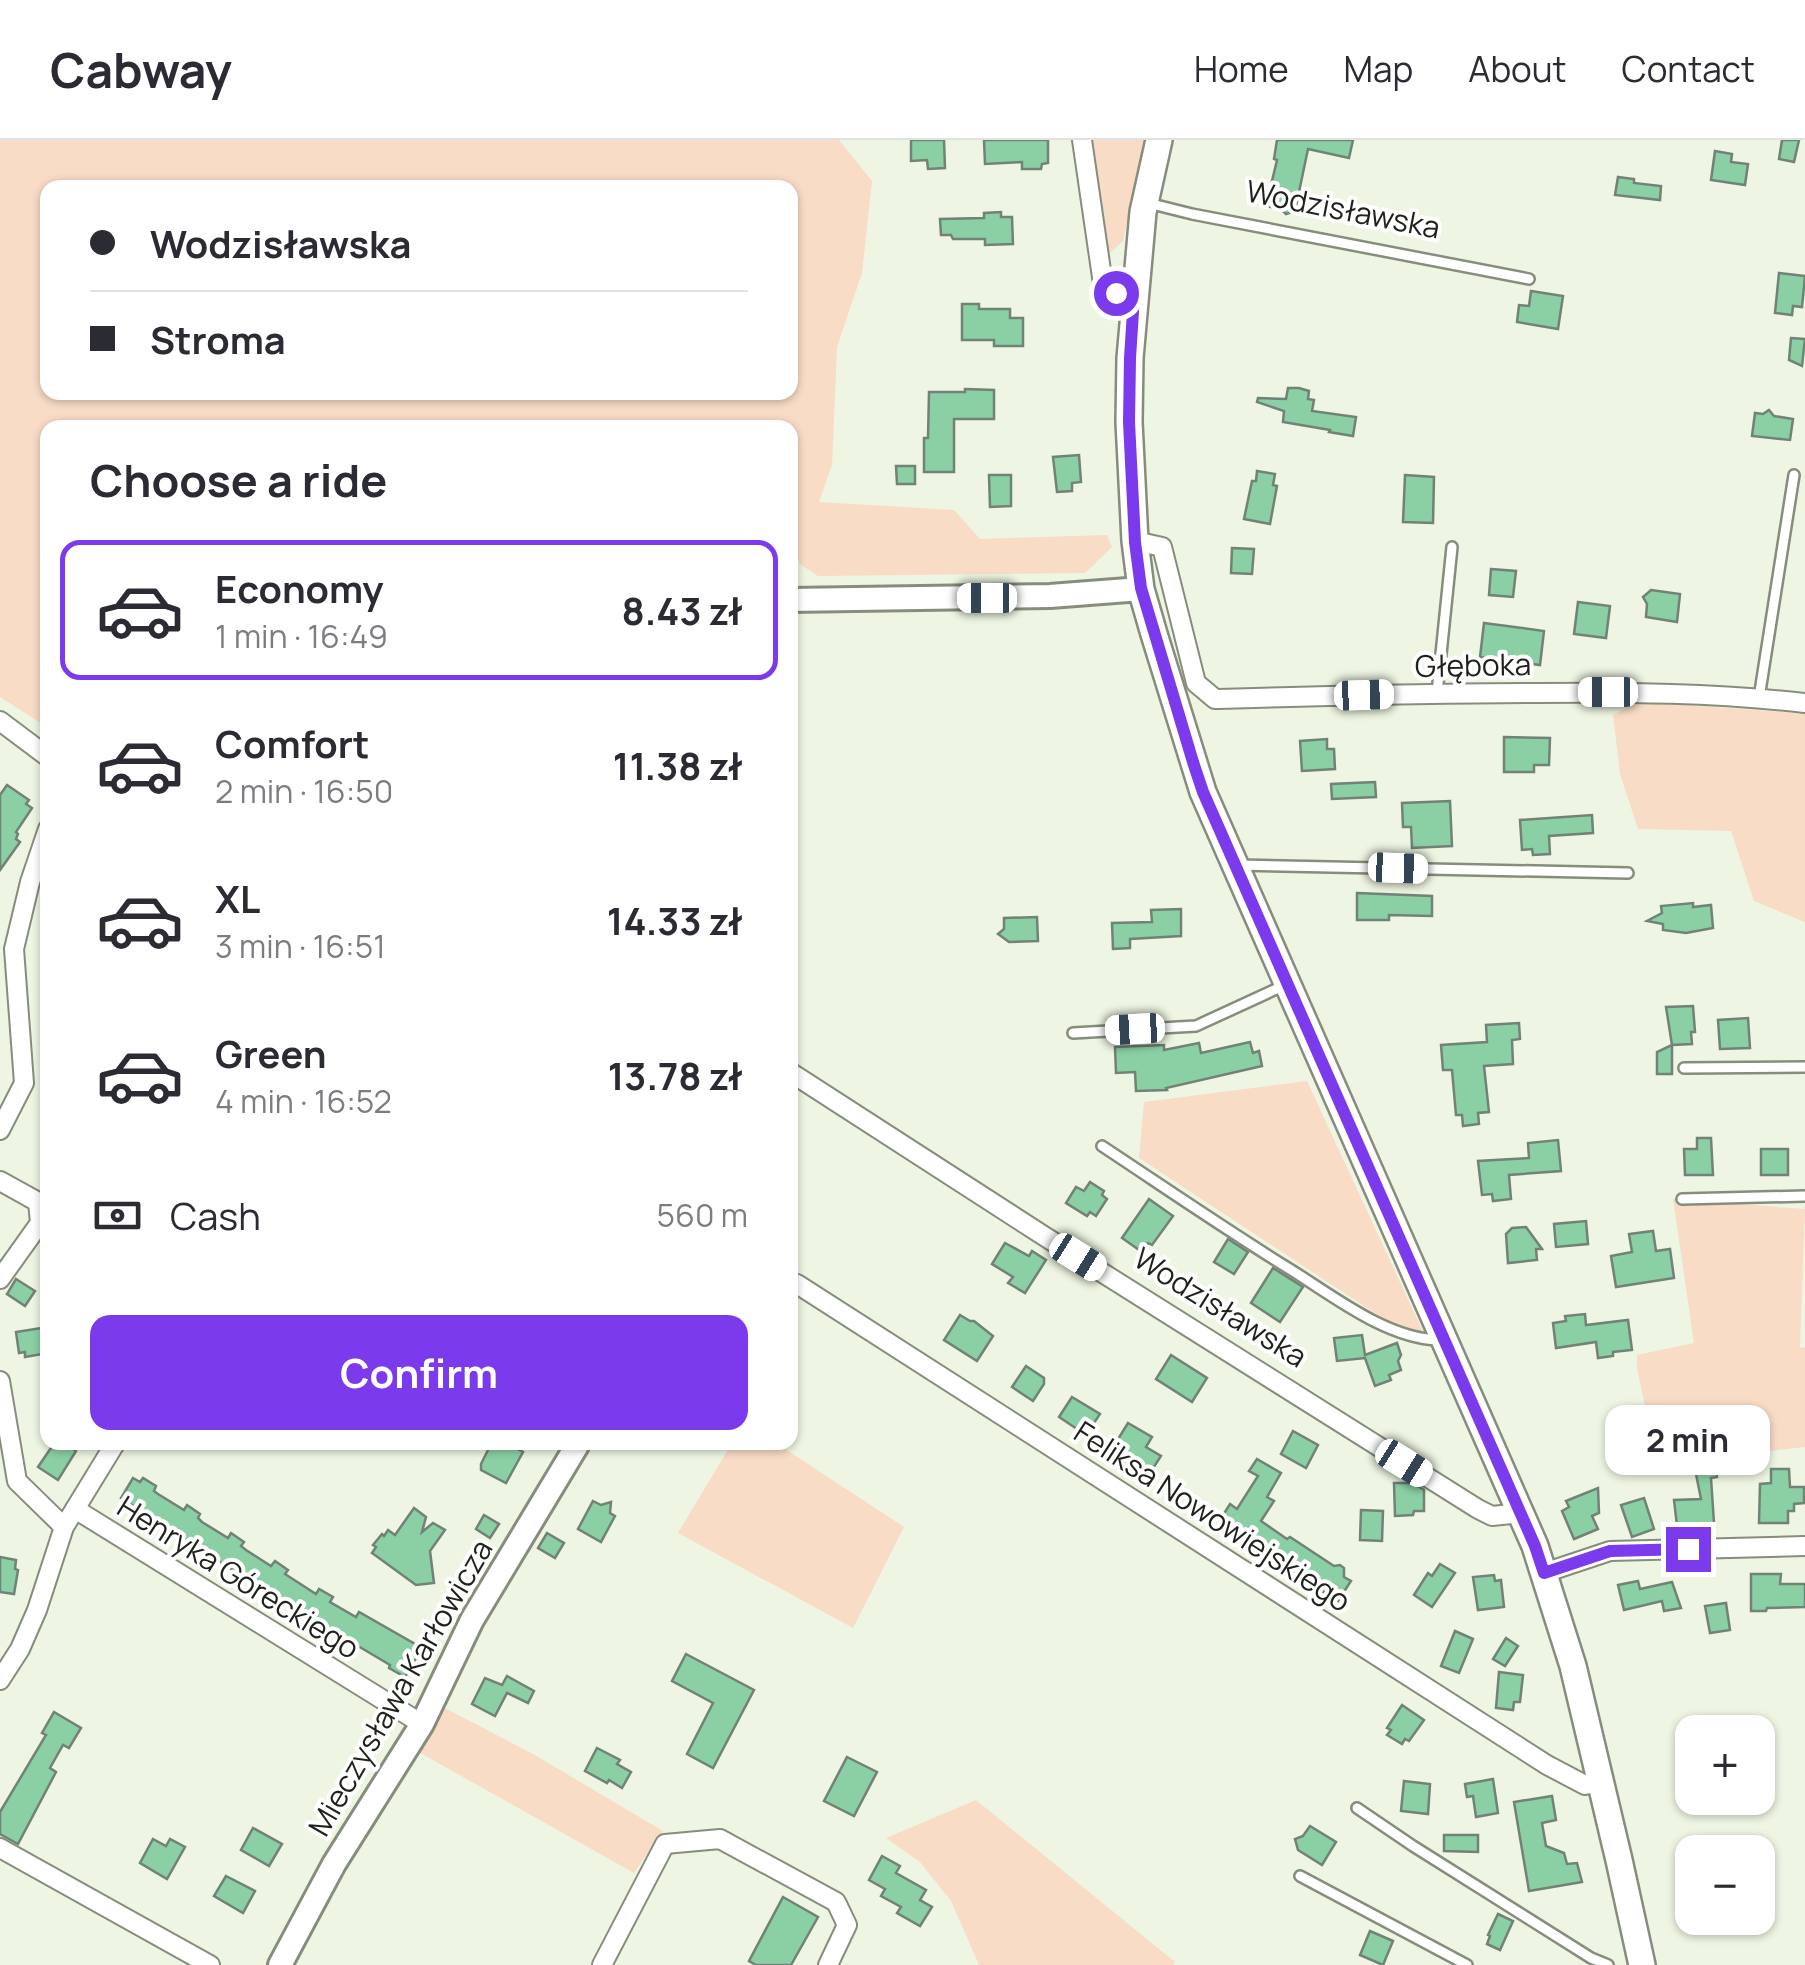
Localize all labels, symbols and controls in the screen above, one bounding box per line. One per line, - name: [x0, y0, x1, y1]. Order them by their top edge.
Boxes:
- text: Cabway: [50, 37, 232, 102]
- text: Home: [1194, 45, 1289, 93]
- text: Map: [1344, 45, 1413, 93]
- text: About: [1468, 45, 1567, 93]
- text: Contact: [1622, 45, 1755, 93]
- street label: Wodzisławska: [1243, 170, 1444, 247]
- text: Wodzisławska: [150, 217, 411, 269]
- route start: [1094, 271, 1139, 316]
- text: Stroma: [150, 313, 286, 365]
- text: Choose a ride: [90, 449, 387, 511]
- text: Economy: [215, 562, 384, 614]
- icon: car: [95, 565, 185, 655]
- car: [957, 583, 1017, 613]
- text: 8.43 zł: [621, 584, 743, 636]
- text: 1 min · 16:49: [215, 614, 388, 658]
- street label: Głęboka: [1414, 643, 1532, 686]
- car: [1578, 677, 1638, 707]
- car: [1333, 679, 1395, 711]
- text: Comfort: [215, 717, 369, 769]
- icon: car: [95, 720, 185, 810]
- text: 11.38 zł: [613, 739, 743, 791]
- text: 2 min · 16:50: [215, 769, 393, 813]
- car: [1367, 852, 1429, 884]
- text: XL: [215, 872, 260, 924]
- icon: car: [95, 875, 185, 965]
- text: 14.33 zł: [607, 894, 743, 946]
- text: 3 min · 16:51: [215, 924, 386, 968]
- car: [1104, 1012, 1166, 1046]
- text: Green: [215, 1027, 327, 1079]
- icon: car: [95, 1030, 185, 1120]
- text: 13.78 zł: [608, 1049, 743, 1101]
- text: 4 min · 16:52: [215, 1079, 392, 1123]
- icon: cash: [90, 1188, 145, 1243]
- text: Cash: [170, 1189, 261, 1241]
- text: 560 m: [657, 1193, 748, 1237]
- car: [1045, 1228, 1111, 1286]
- street label: Wodzisławska: [1126, 1237, 1315, 1376]
- button: Confirm: [90, 1315, 748, 1430]
- callout: 2 min: [1606, 1404, 1770, 1474]
- street label: Feliksa Nowowiejskiego: [1067, 1411, 1359, 1621]
- text: 2 min: [1646, 1418, 1729, 1462]
- car: [1371, 1434, 1437, 1492]
- street label: Henryka Góreckiego: [110, 1486, 367, 1668]
- route end: [1666, 1527, 1711, 1572]
- street label: Mieczysława Karłowicza: [298, 1532, 501, 1843]
- map controls: [1675, 1715, 1775, 1935]
- button: +: [1675, 1715, 1775, 1815]
- button: −: [1675, 1835, 1775, 1935]

